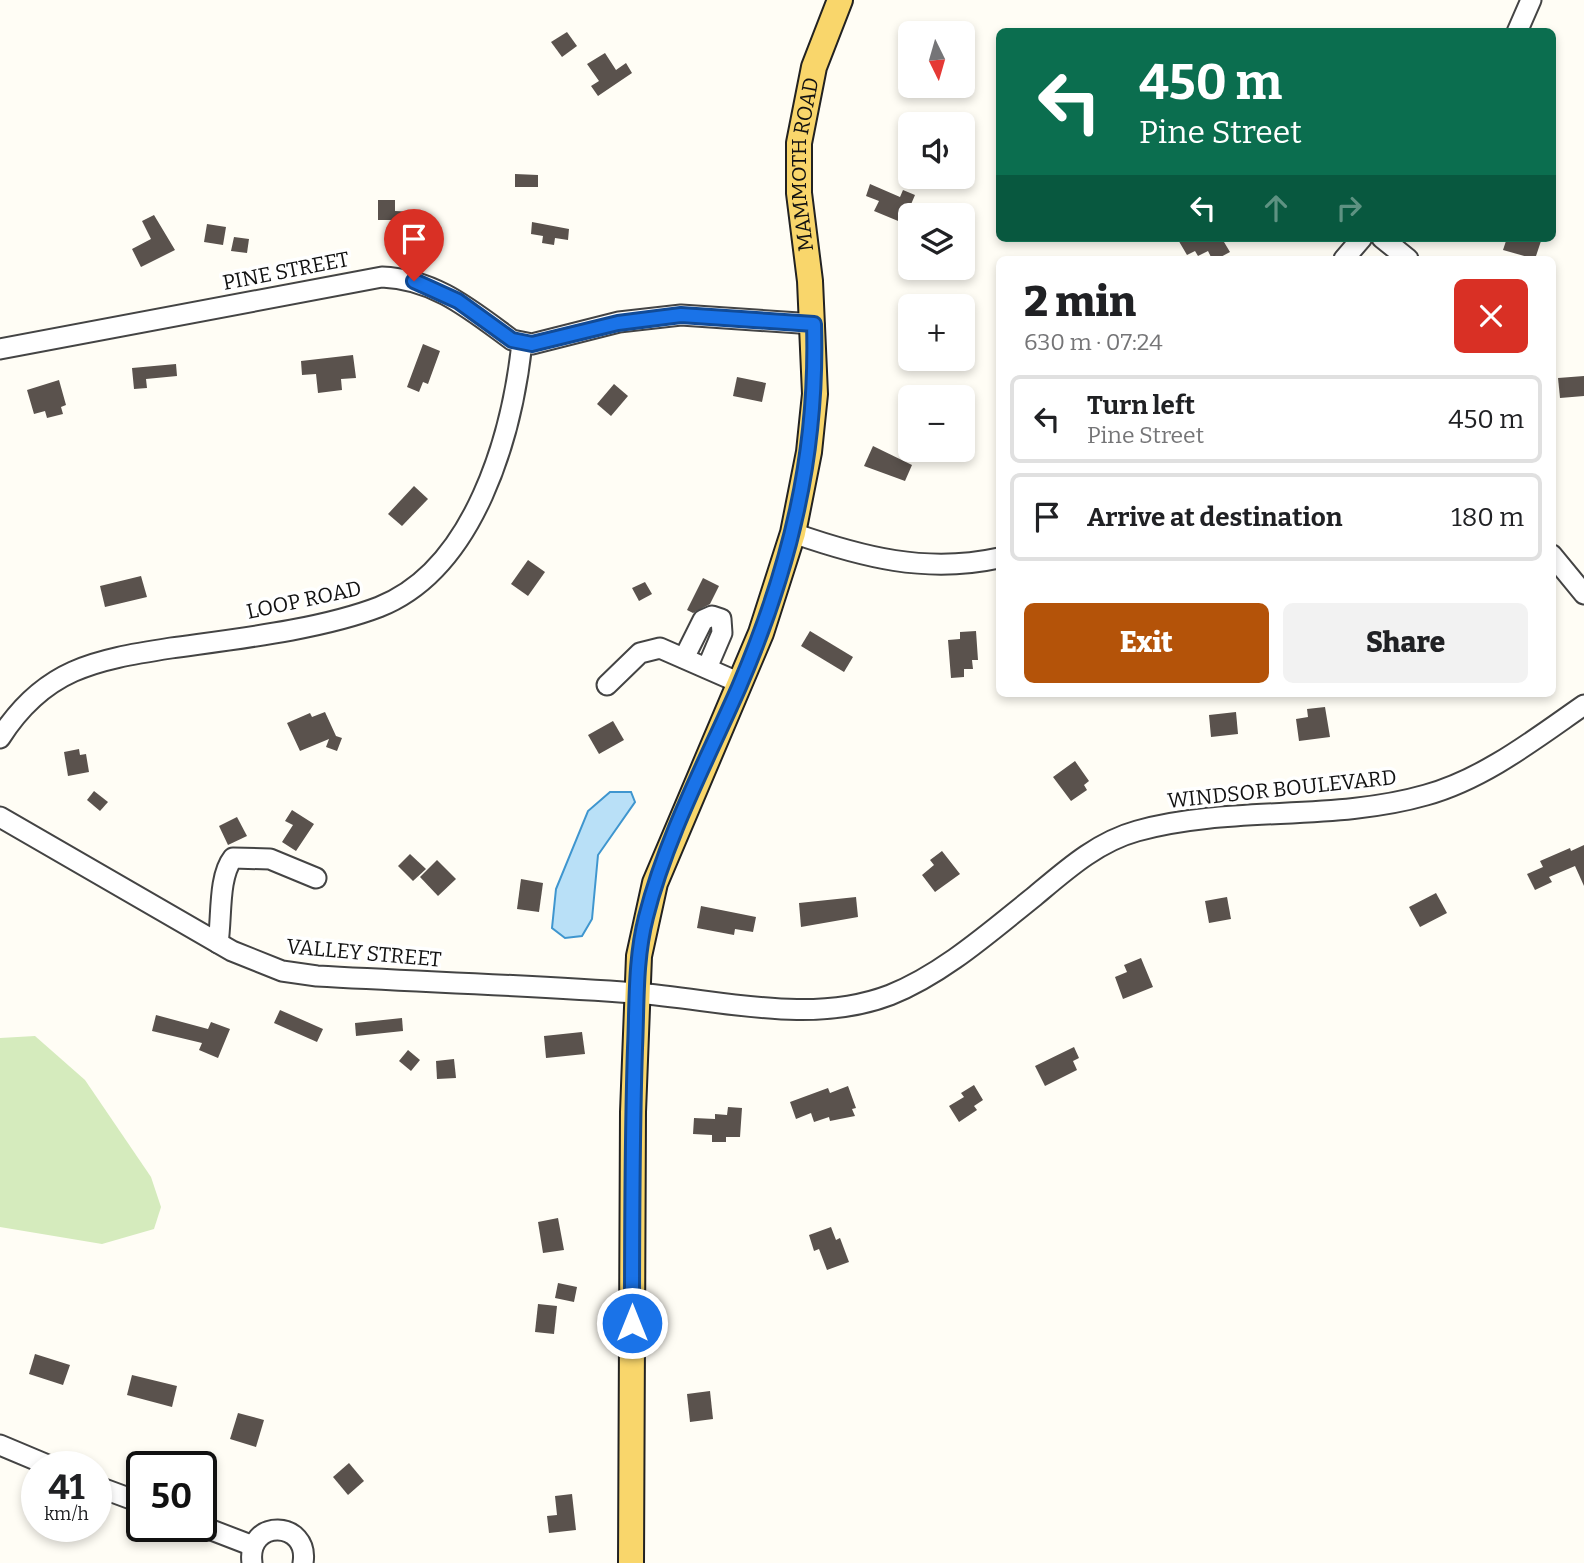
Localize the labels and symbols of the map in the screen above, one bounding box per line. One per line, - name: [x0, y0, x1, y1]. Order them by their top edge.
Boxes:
- north arrow: [898, 21, 975, 98]
- street label: MAMMOTH ROAD: [786, 75, 825, 253]
- pin: [384, 209, 444, 281]
- street label: PINE STREET: [221, 246, 351, 296]
- street label: LOOP ROAD: [244, 575, 364, 625]
- street label: WINDSOR BOULEVARD: [1166, 764, 1398, 814]
- street label: VALLEY STREET: [285, 933, 443, 973]
- position arrow: [595, 1286, 669, 1360]
- speed limit sign: 50: [126, 1451, 217, 1542]

